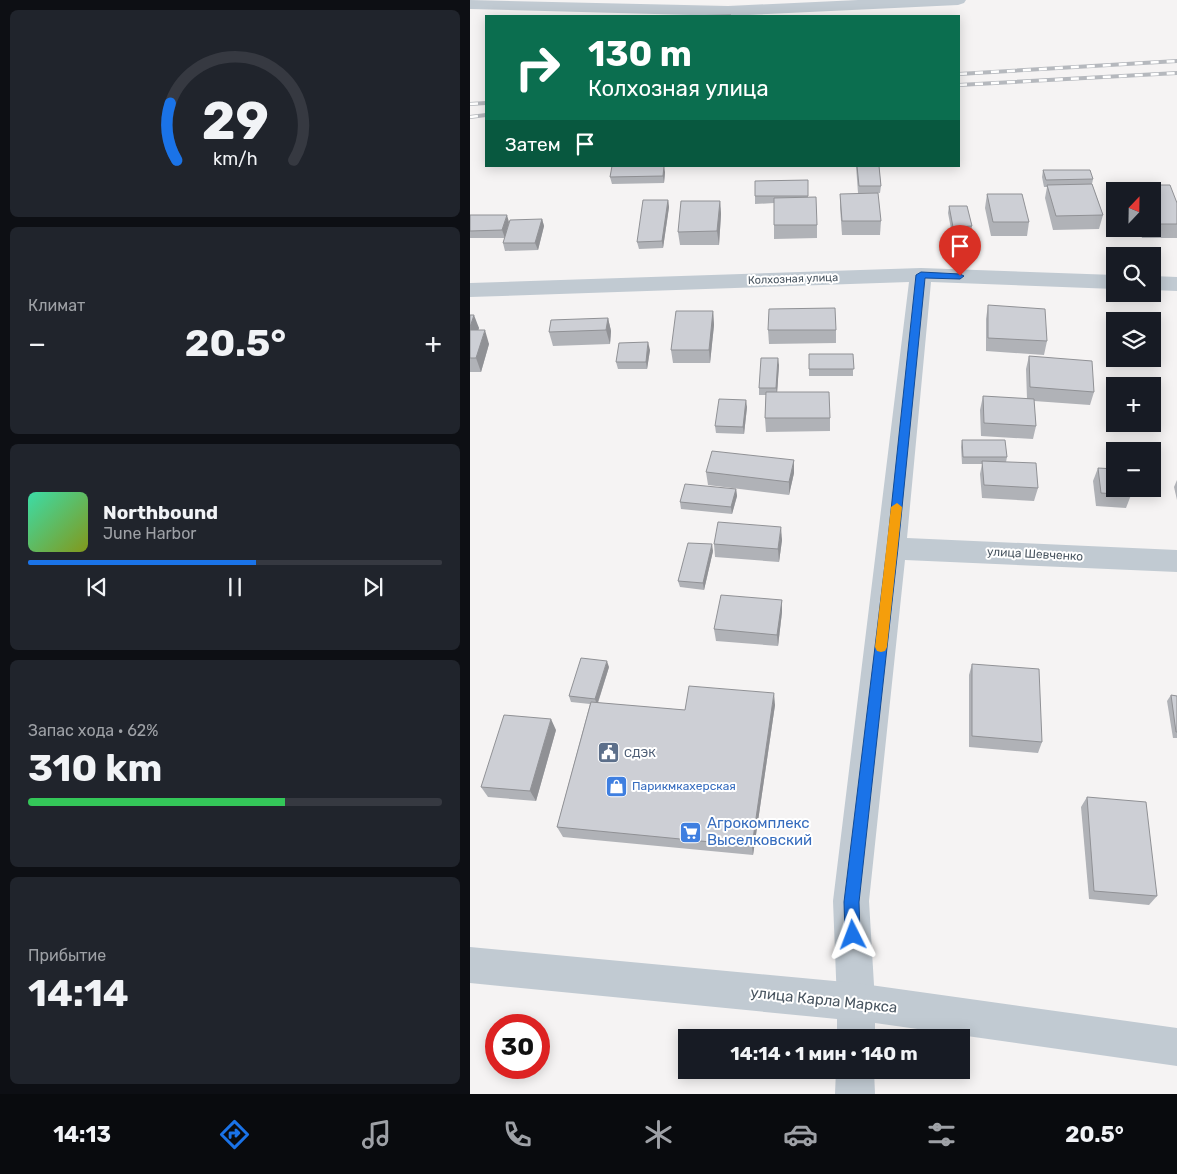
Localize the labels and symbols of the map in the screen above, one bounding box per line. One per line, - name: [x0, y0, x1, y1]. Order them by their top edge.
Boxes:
- north arrow: [1106, 182, 1161, 238]
- pin: [939, 225, 981, 276]
- street label: Колхозная улица: [748, 271, 838, 287]
- street label: улица Шевченко: [987, 544, 1083, 564]
- public building icon: СДЭК: [596, 741, 620, 765]
- place label: СДЭК: [624, 746, 656, 760]
- shop icon: Парикмкахерская: [604, 774, 628, 798]
- place label: Парикмкахерская: [632, 779, 736, 793]
- place label: Агрокомплекс Выселковский: [707, 814, 812, 849]
- supermarket icon: Агрокомплекс Выселковский: [679, 820, 703, 844]
- position arrow: [826, 908, 878, 960]
- street label: улица Карла Маркса: [750, 983, 898, 1017]
- speed limit sign: 30: [485, 1014, 550, 1079]

